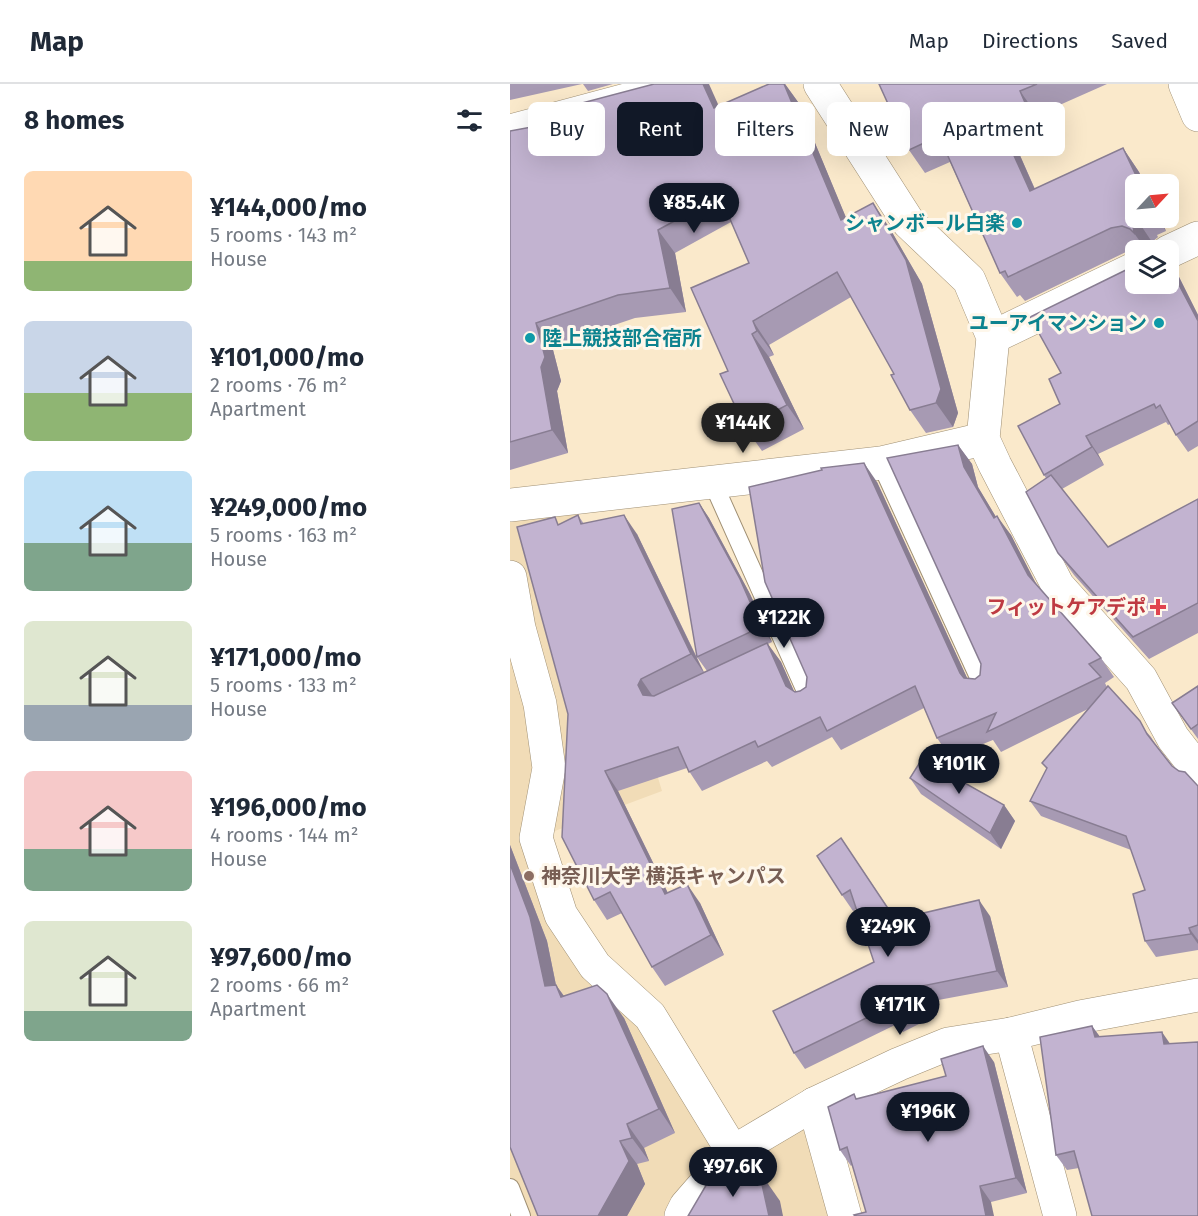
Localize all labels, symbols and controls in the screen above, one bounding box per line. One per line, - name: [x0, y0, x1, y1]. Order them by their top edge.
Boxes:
- text: Map: [30, 25, 84, 58]
- text: Map: [909, 28, 949, 54]
- text: Directions: [982, 28, 1078, 54]
- text: Saved: [1111, 28, 1168, 54]
- chip: Buy: [528, 102, 605, 156]
- chip: Rent: [617, 102, 703, 156]
- chip: Filters: [715, 102, 815, 156]
- chip: New: [827, 102, 910, 156]
- chip: Apartment: [922, 102, 1065, 156]
- icon: filters: [453, 104, 486, 137]
- text: 8 homes: [24, 105, 124, 136]
- north arrow: [1125, 174, 1179, 228]
- map controls: [1125, 174, 1179, 294]
- pin: ¥85.4K: [645, 183, 743, 234]
- text: ¥85.4K: [663, 190, 725, 214]
- text: ¥144,000/mo: [210, 192, 367, 223]
- icon: home: [72, 195, 144, 267]
- place label: シャンボール白楽: [845, 211, 1005, 235]
- marker: シャンボール白楽: [1010, 216, 1024, 230]
- text: 5 rooms · 143 m²: [210, 223, 357, 247]
- button: layers: [1125, 240, 1179, 294]
- text: House: [210, 247, 267, 271]
- place label: ユーアイマンション: [969, 311, 1147, 335]
- marker: ユーアイマンション: [1152, 316, 1166, 330]
- place label: 陸上競技部合宿所: [542, 326, 702, 350]
- marker: 陸上競技部合宿所: [523, 331, 537, 345]
- text: ¥101,000/mo: [210, 342, 364, 373]
- icon: home: [72, 345, 144, 417]
- text: 2 rooms · 76 m²: [210, 373, 347, 397]
- text: Apartment: [210, 397, 306, 421]
- pin: ¥144K: [701, 403, 785, 454]
- text: ¥144K: [715, 410, 771, 434]
- text: ¥249,000/mo: [210, 492, 367, 523]
- icon: home: [72, 495, 144, 567]
- text: 5 rooms · 163 m²: [210, 523, 357, 547]
- text: House: [210, 547, 267, 571]
- place label: フィットケアデポ: [986, 595, 1146, 619]
- pin: ¥122K: [742, 598, 826, 649]
- marker: フィットケアデポ: [1151, 600, 1165, 614]
- text: ¥122K: [757, 605, 811, 629]
- text: ¥171,000/mo: [210, 642, 361, 673]
- icon: home: [72, 645, 144, 717]
- text: 5 rooms · 133 m²: [210, 673, 357, 697]
- text: House: [210, 697, 267, 721]
- pin: ¥101K: [917, 744, 1001, 795]
- text: ¥101K: [932, 751, 986, 775]
- text: ¥196,000/mo: [210, 792, 367, 823]
- icon: home: [72, 795, 144, 867]
- text: 4 rooms · 144 m²: [210, 823, 359, 847]
- text: House: [210, 847, 267, 871]
- place label: 神奈川大学 横浜キャンパス: [541, 864, 786, 888]
- marker: 神奈川大学 横浜キャンパス: [522, 869, 536, 883]
- pin: ¥249K: [846, 907, 930, 958]
- text: ¥249K: [860, 914, 916, 938]
- text: ¥97,600/mo: [210, 942, 352, 973]
- icon: home: [72, 945, 144, 1017]
- text: 2 rooms · 66 m²: [210, 973, 349, 997]
- pin: ¥171K: [858, 985, 942, 1036]
- text: ¥171K: [874, 992, 926, 1016]
- text: Apartment: [210, 997, 306, 1021]
- pin: ¥196K: [886, 1092, 970, 1143]
- text: ¥196K: [900, 1099, 956, 1123]
- pin: ¥97.6K: [684, 1147, 782, 1198]
- text: ¥97.6K: [703, 1154, 763, 1178]

